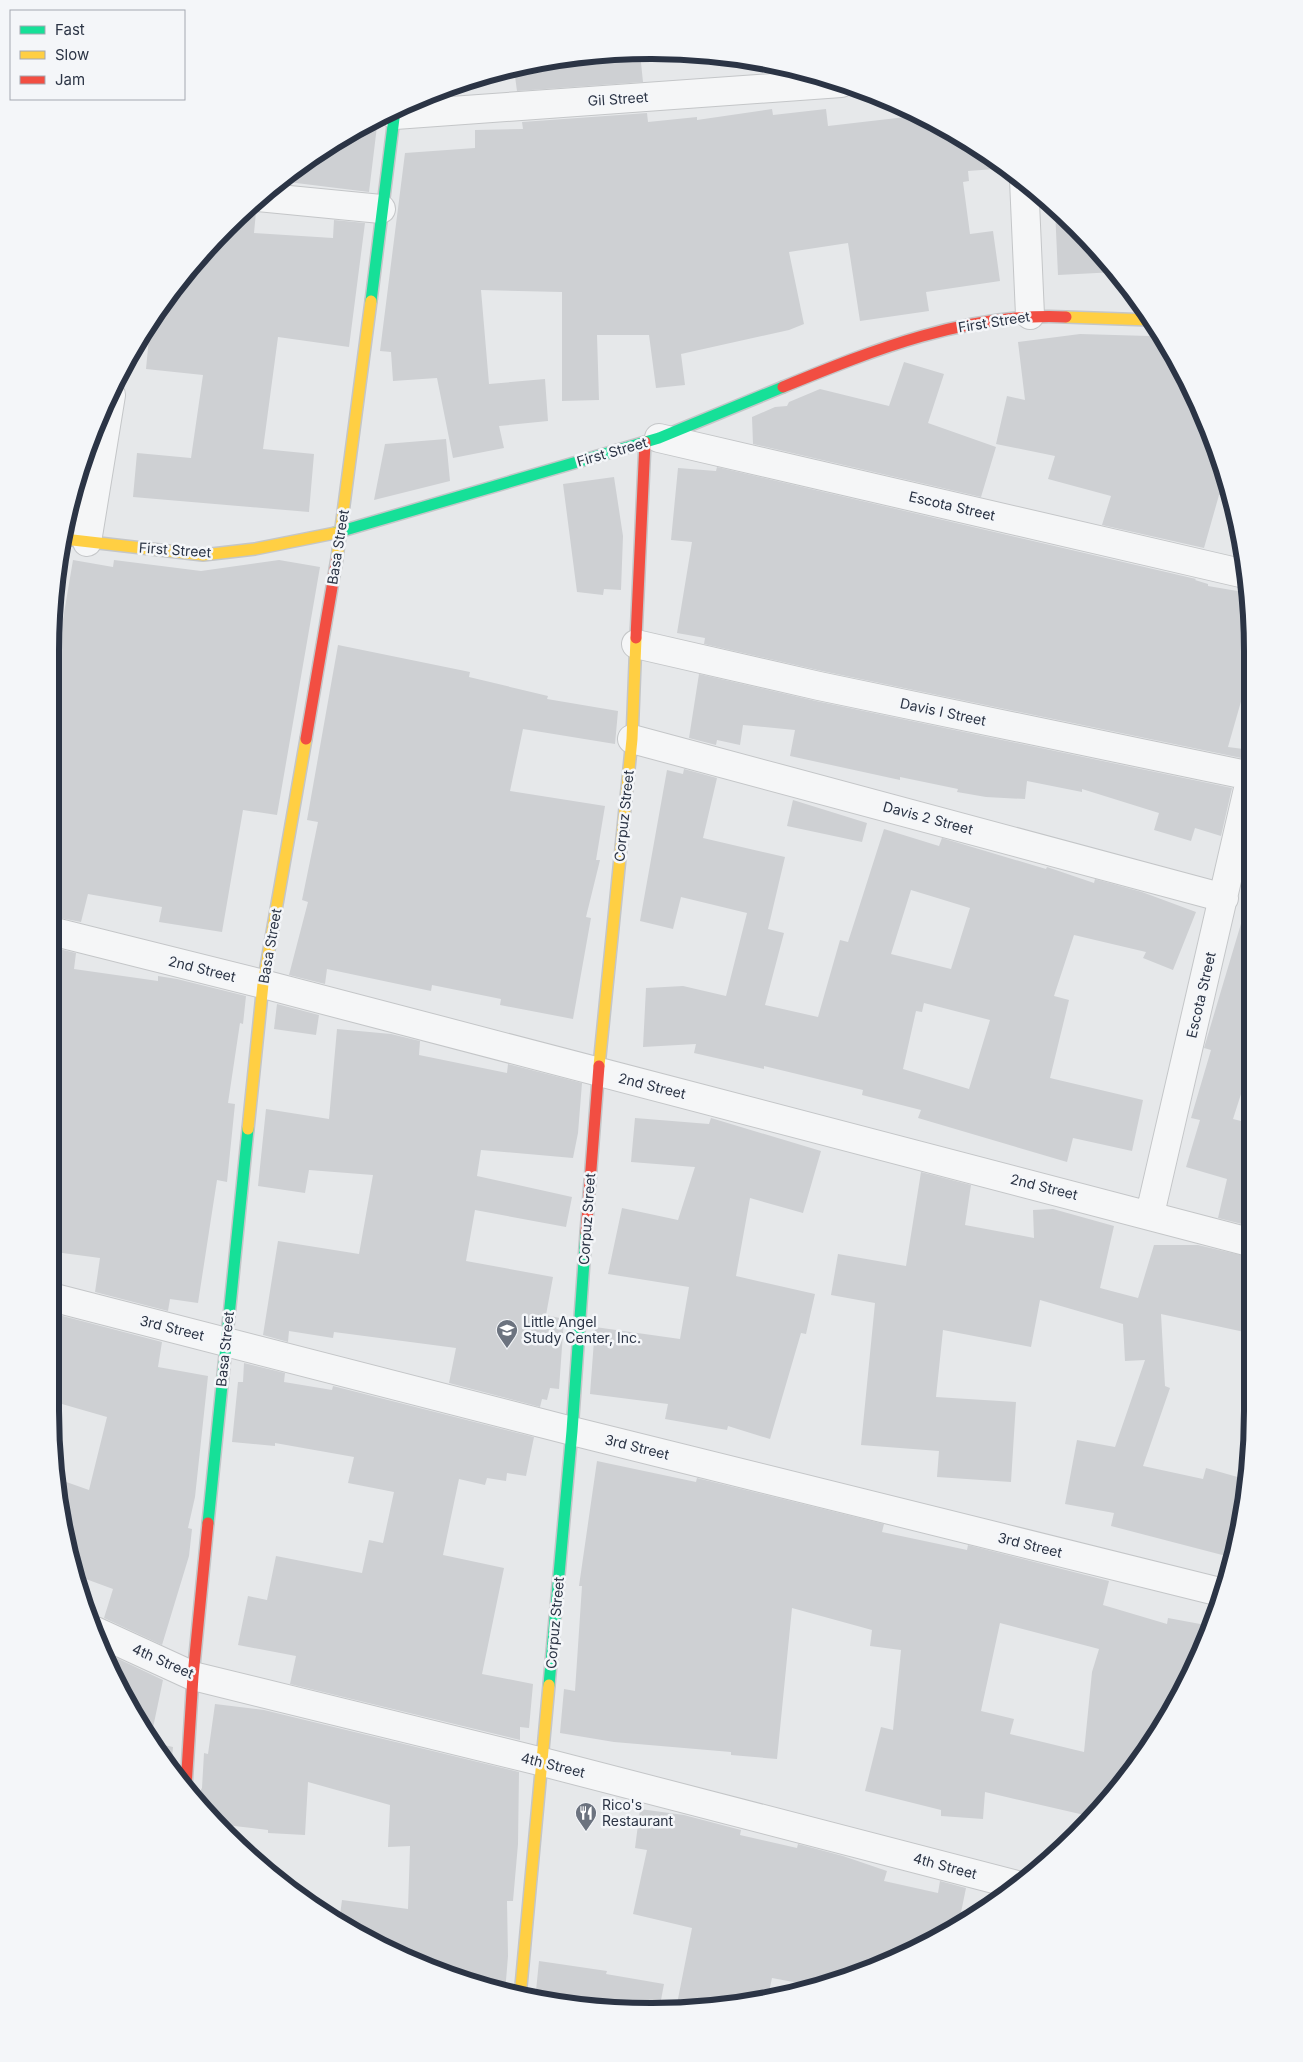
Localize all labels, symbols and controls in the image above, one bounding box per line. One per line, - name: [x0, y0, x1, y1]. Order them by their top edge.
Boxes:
- legend: [10, 10, 185, 100]
- text: Fast: [55, 20, 85, 39]
- text: Slow: [55, 45, 89, 64]
- text: Jam: [55, 70, 85, 89]
- street label: Gil Street: [587, 88, 649, 109]
- street label: First Street: [957, 307, 1031, 336]
- street label: First Street: [575, 433, 649, 470]
- street label: Escota Street: [907, 487, 997, 524]
- street label: Basa Street: [323, 508, 352, 586]
- street label: First Street: [138, 538, 212, 561]
- street label: Davis I Street: [899, 694, 988, 729]
- street label: Corpuz Street: [610, 769, 637, 863]
- street label: Davis 2 Street: [881, 797, 975, 838]
- street label: Basa Street: [255, 907, 285, 985]
- street label: Escota Street: [1182, 950, 1219, 1040]
- street label: 2nd Street: [167, 952, 238, 985]
- street label: 2nd Street: [617, 1069, 688, 1102]
- street label: 2nd Street: [1009, 1170, 1080, 1203]
- street label: Corpuz Street: [575, 1172, 598, 1266]
- street label: Basa Street: [212, 1310, 237, 1387]
- street label: 3rd Street: [138, 1311, 206, 1344]
- place label: Little Angel Study Center, Inc.: [523, 1313, 641, 1346]
- school or university icon: Little Angel Study Center, Inc.: [495, 1318, 519, 1349]
- street label: 3rd Street: [603, 1430, 671, 1463]
- street label: 3rd Street: [996, 1528, 1064, 1561]
- street label: Corpuz Street: [542, 1576, 567, 1670]
- street label: 4th Street: [130, 1639, 197, 1682]
- street label: 4th Street: [519, 1748, 587, 1781]
- place label: Rico's Restaurant: [602, 1796, 674, 1829]
- restaurant icon: Rico's Restaurant: [574, 1801, 598, 1832]
- street label: 4th Street: [911, 1849, 979, 1882]

